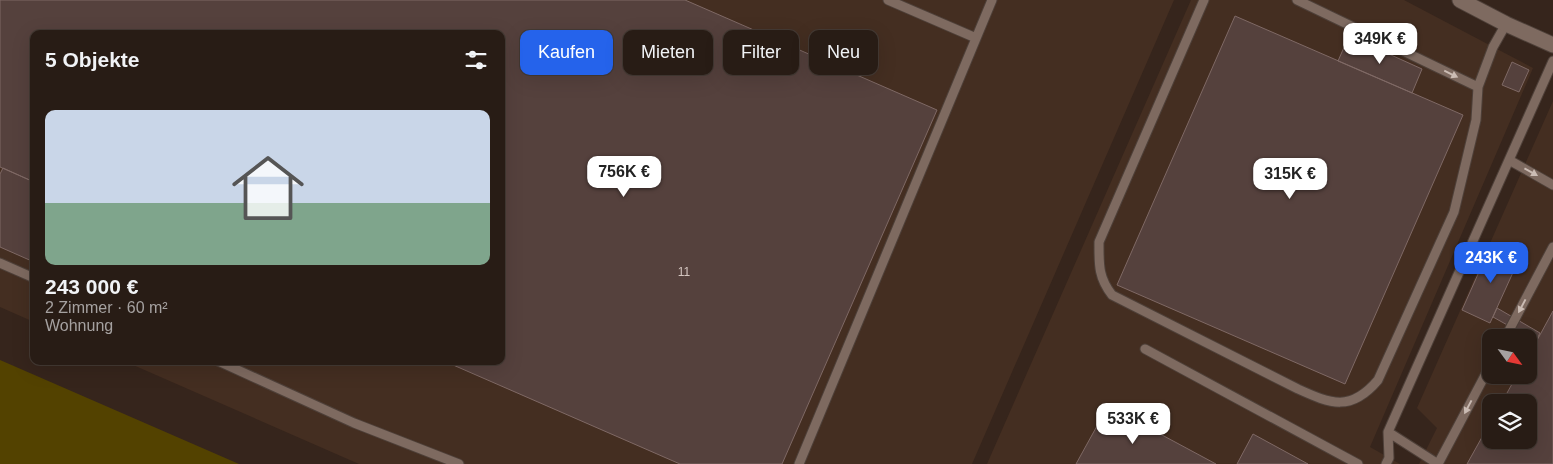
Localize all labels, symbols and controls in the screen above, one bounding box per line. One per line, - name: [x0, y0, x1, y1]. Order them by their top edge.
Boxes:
- pin: 349K €: [1339, 22, 1421, 65]
- chip: Kaufen: [520, 30, 613, 75]
- chip: Mieten: [623, 30, 713, 75]
- chip: Filter: [723, 30, 799, 75]
- chip: Neu: [809, 30, 878, 75]
- text: 349K €: [1354, 30, 1406, 47]
- icon: filters: [462, 46, 490, 74]
- text: 5 Objekte: [45, 48, 140, 71]
- one-way arrow: [1444, 70, 1459, 78]
- icon: home: [223, 143, 313, 233]
- pin: 756K €: [583, 156, 665, 198]
- pin: 315K €: [1249, 158, 1331, 200]
- text: 756K €: [598, 163, 650, 180]
- text: 315K €: [1264, 165, 1316, 182]
- one-way arrow: [1524, 168, 1538, 177]
- pin: 243K €: [1450, 242, 1532, 284]
- text: 243K €: [1465, 249, 1517, 266]
- house number: 11: [678, 265, 691, 279]
- text: 243 000 €: [45, 275, 138, 298]
- text: 2 Zimmer · 60 m²: [45, 299, 168, 316]
- one-way arrow: [1518, 299, 1526, 313]
- text: Wohnung: [45, 317, 113, 334]
- north arrow: [1482, 329, 1538, 384]
- map controls: [1482, 329, 1537, 449]
- button: layers: [1482, 394, 1537, 449]
- one-way arrow: [1464, 399, 1472, 414]
- pin: 533K €: [1092, 402, 1174, 445]
- text: 533K €: [1107, 410, 1159, 427]

